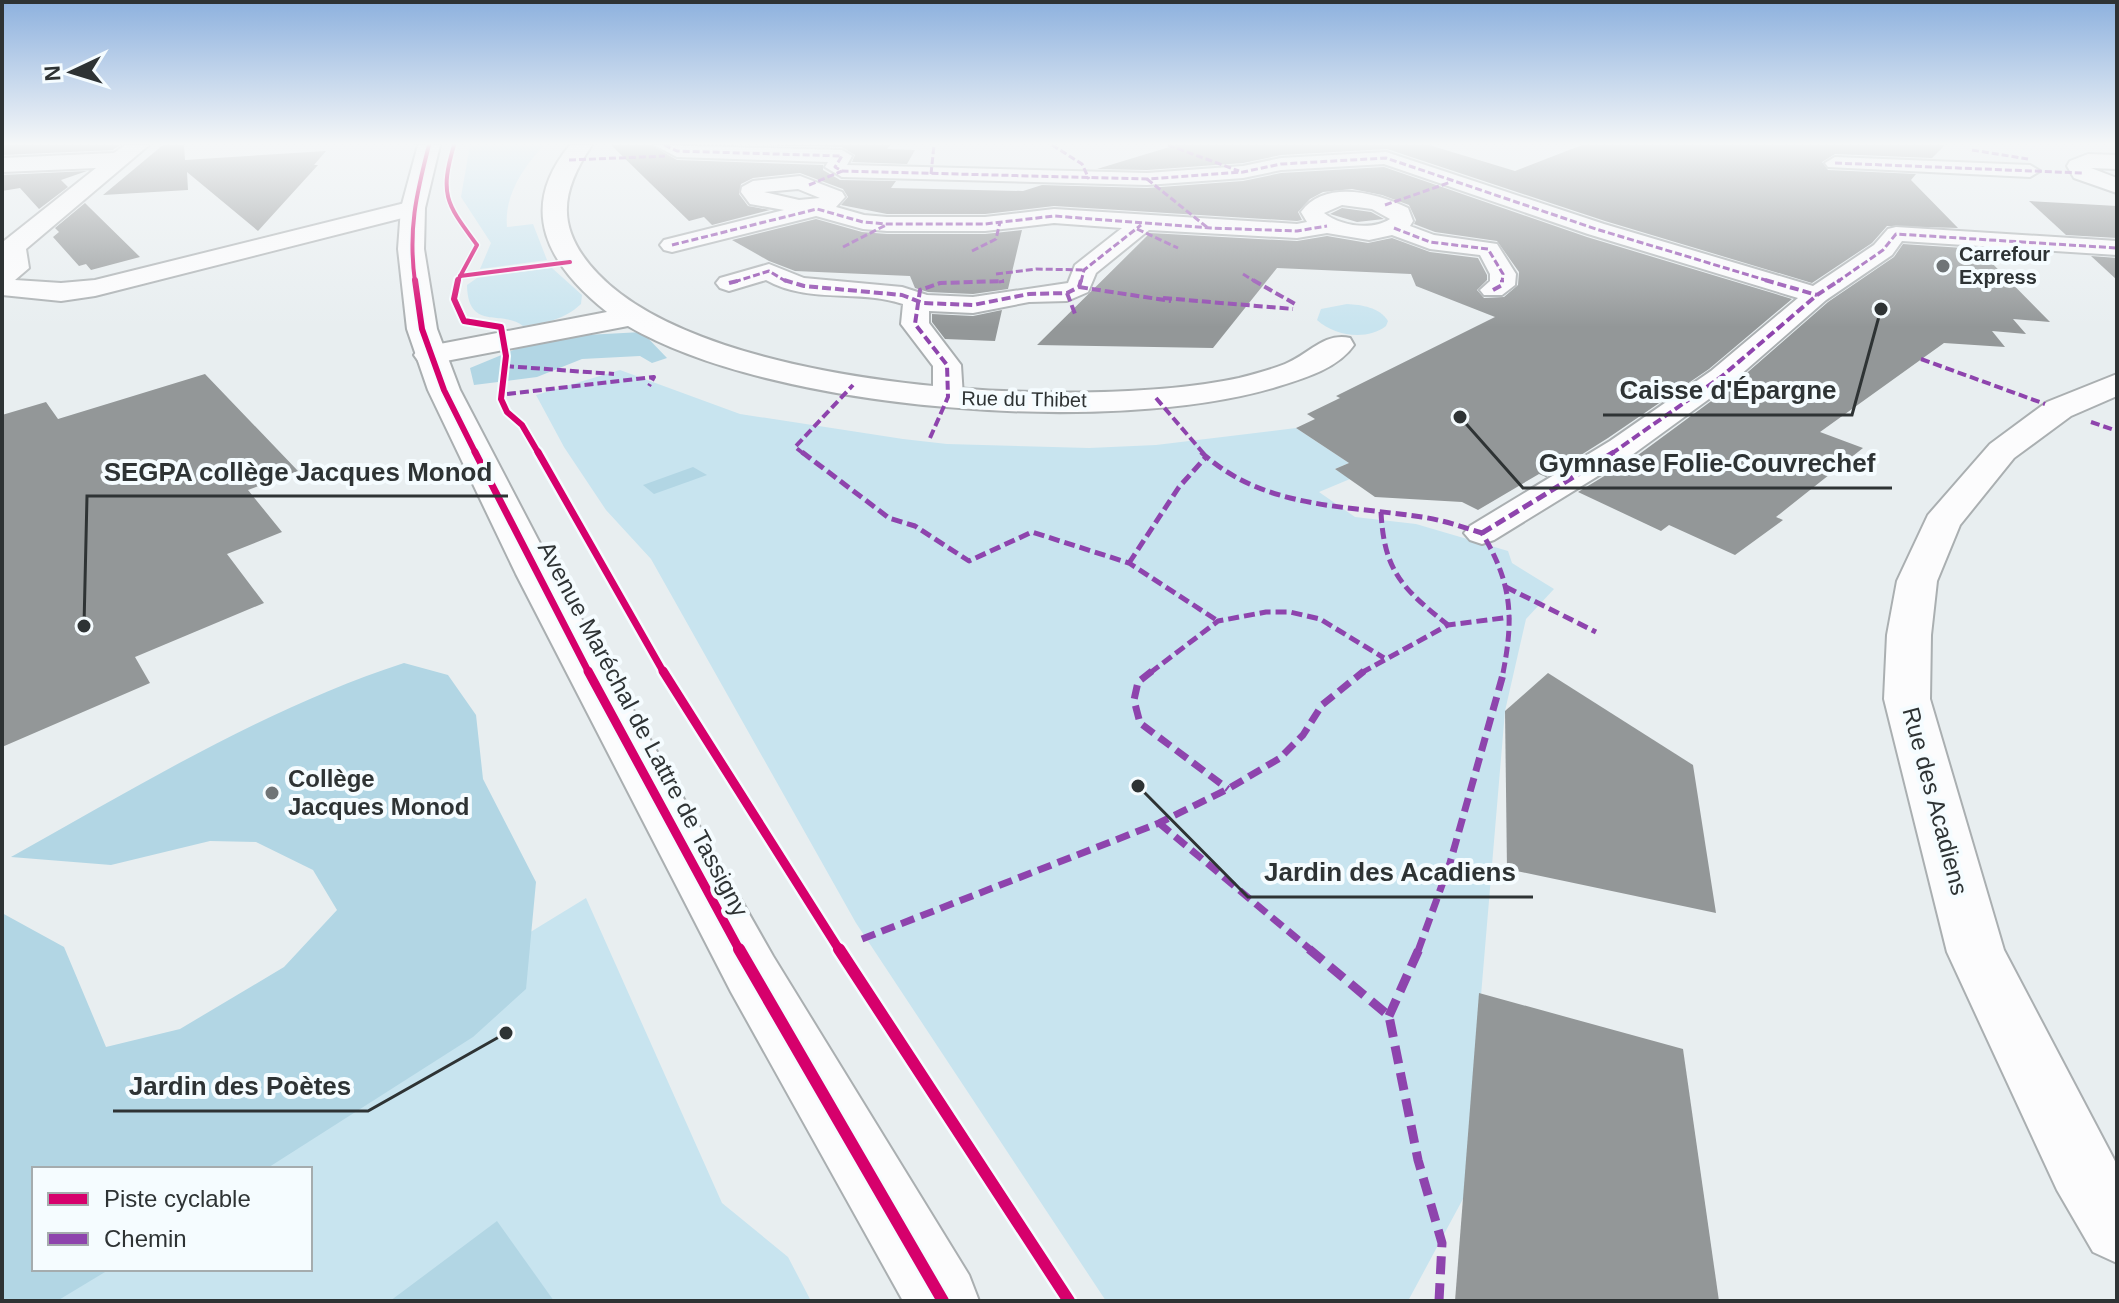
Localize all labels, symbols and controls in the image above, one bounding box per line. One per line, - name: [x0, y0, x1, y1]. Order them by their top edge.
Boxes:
- north arrow: [32, 32, 112, 112]
- text: N: [40, 65, 66, 82]
- place label: Carrefour Express: [1959, 243, 2050, 288]
- marker: Carrefour Express: [1934, 257, 1952, 275]
- callout: Caisse d'Épargne: [1603, 365, 1852, 415]
- text: Caisse d'Épargne: [1619, 375, 1837, 405]
- street label: Rue du Thibet: [961, 387, 1087, 411]
- callout: Gymnase Folie-Couvrechef: [1523, 438, 1892, 488]
- callout: SEGPA collège Jacques Monod: [87, 446, 508, 496]
- text: Gymnase Folie-Couvrechef: [1539, 448, 1876, 478]
- text: SEGPA collège Jacques Monod: [104, 457, 492, 487]
- street label: Avenue Maréchal de Lattre de Tassigny: [533, 537, 754, 921]
- street label: Rue des Acadiens: [1897, 704, 1974, 898]
- place label: Collège Jacques Monod: [288, 765, 469, 820]
- marker: Collège Jacques Monod: [263, 784, 281, 802]
- callout: Jardin des Acadiens: [1248, 847, 1533, 897]
- text: Jardin des Acadiens: [1264, 857, 1516, 887]
- callout: Jardin des Poètes: [113, 1061, 368, 1111]
- text: Jardin des Poètes: [129, 1071, 351, 1101]
- legend: [32, 1167, 312, 1271]
- text: Piste cyclable: [104, 1185, 251, 1212]
- text: Chemin: [104, 1225, 187, 1252]

